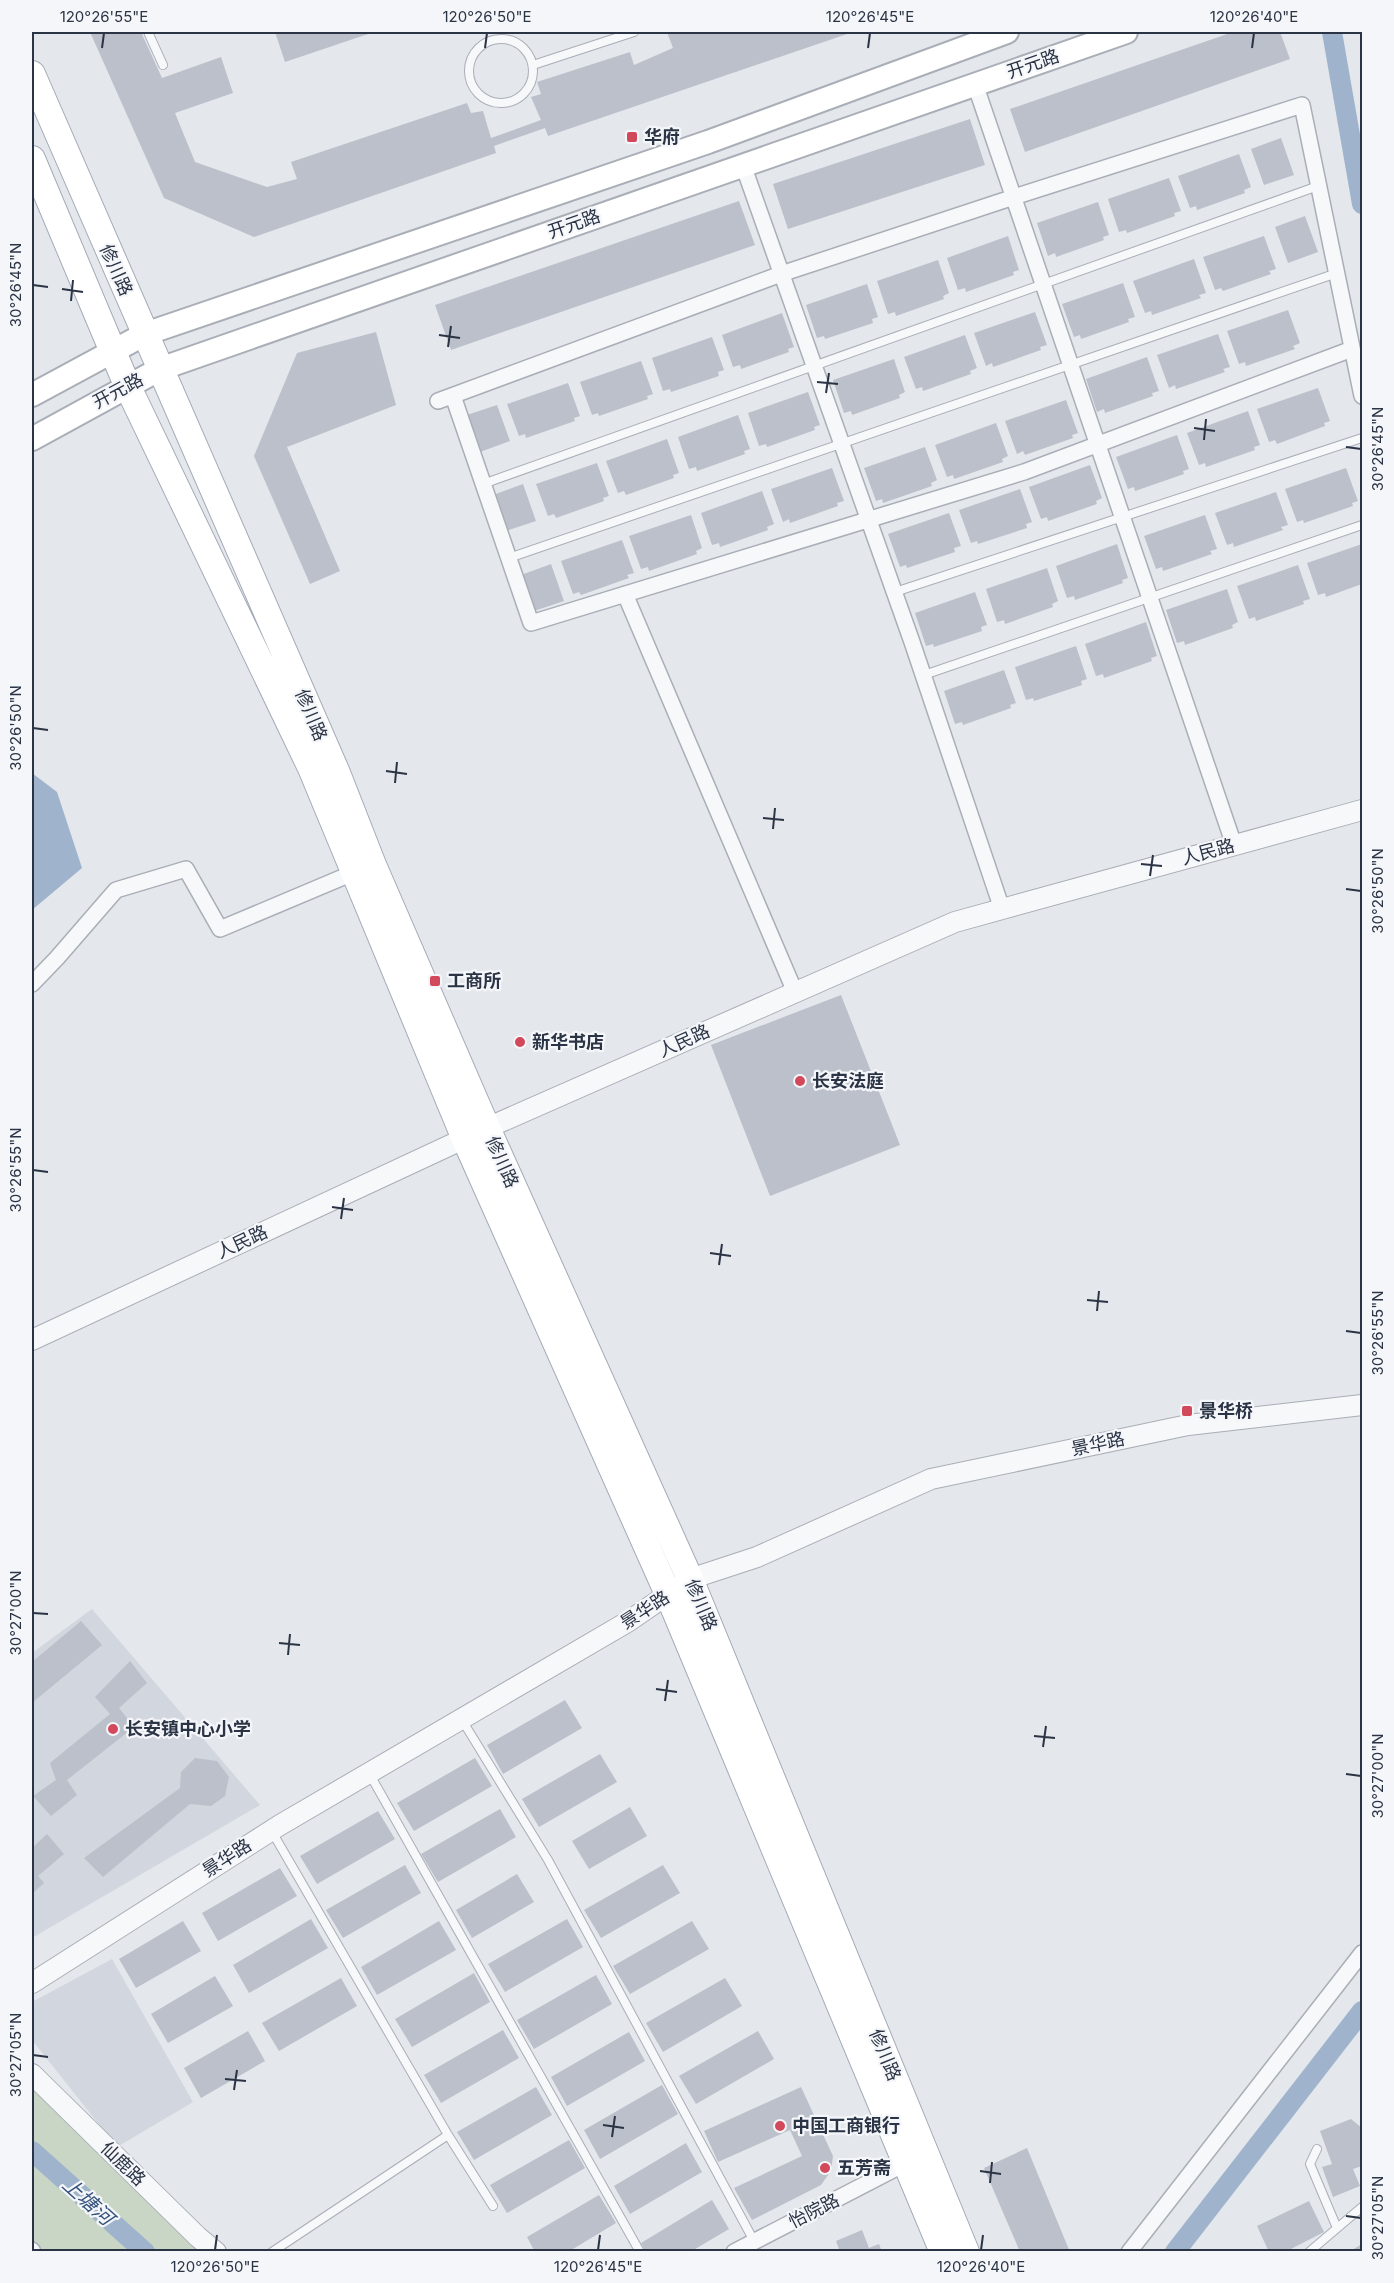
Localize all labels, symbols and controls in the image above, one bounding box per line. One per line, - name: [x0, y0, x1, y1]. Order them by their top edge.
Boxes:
- text: 120°26'55"E: [60, 7, 148, 26]
- text: 120°26'50"E: [442, 7, 532, 26]
- text: 120°26'45"E: [826, 7, 914, 26]
- text: 120°26'40"E: [1210, 7, 1298, 26]
- street label: 开元路: [1004, 45, 1062, 82]
- place label: 华府: [644, 126, 680, 147]
- marker: 华府: [625, 130, 639, 144]
- street label: 开元路: [545, 205, 603, 242]
- street label: 修川路: [96, 241, 137, 299]
- text: 30°26'45"N: [6, 243, 25, 327]
- street label: 开元路: [89, 369, 147, 413]
- text: 30°26'45"N: [1368, 407, 1387, 491]
- text: 30°26'50"N: [6, 685, 25, 771]
- street label: 修川路: [291, 686, 332, 744]
- street label: 人民路: [1179, 834, 1237, 869]
- text: 30°26'50"N: [1368, 848, 1387, 934]
- place label: 工商所: [447, 970, 501, 991]
- marker: 工商所: [428, 974, 442, 988]
- street label: 人民路: [655, 1020, 713, 1061]
- place label: 新华书店: [532, 1031, 604, 1052]
- marker: 新华书店: [513, 1035, 527, 1049]
- place label: 长安法庭: [812, 1070, 884, 1091]
- marker: 长安法庭: [793, 1074, 807, 1088]
- text: 30°26'55"N: [6, 1127, 25, 1213]
- street label: 修川路: [482, 1133, 523, 1191]
- street label: 人民路: [213, 1221, 271, 1262]
- text: 30°26'55"N: [1368, 1290, 1387, 1376]
- place label: 景华桥: [1199, 1400, 1253, 1421]
- marker: 景华桥: [1180, 1404, 1194, 1418]
- street label: 景华路: [1069, 1428, 1126, 1459]
- text: 30°27'00"N: [6, 1571, 25, 1655]
- street label: 修川路: [681, 1576, 722, 1634]
- street label: 景华路: [616, 1586, 673, 1633]
- place label: 长安镇中心小学: [125, 1718, 251, 1739]
- marker: 长安镇中心小学: [106, 1722, 120, 1736]
- text: 30°27'00"N: [1368, 1734, 1387, 1818]
- street label: 景华路: [198, 1834, 255, 1881]
- text: 30°27'05"N: [6, 2013, 25, 2097]
- street label: 修川路: [866, 2026, 905, 2084]
- place label: 中国工商银行: [792, 2115, 900, 2136]
- marker: 中国工商银行: [773, 2119, 787, 2133]
- street label: 仙鹿路: [97, 2137, 150, 2190]
- place label: 五芳斋: [837, 2157, 891, 2178]
- marker: 五芳斋: [818, 2161, 832, 2175]
- water label: 上塘河: [58, 2172, 121, 2233]
- text: 30°27'05"N: [1368, 2176, 1387, 2260]
- street label: 怡院路: [785, 2189, 843, 2232]
- text: 120°26'50"E: [170, 2257, 260, 2276]
- text: 120°26'45"E: [554, 2257, 642, 2276]
- text: 120°26'40"E: [937, 2257, 1025, 2276]

